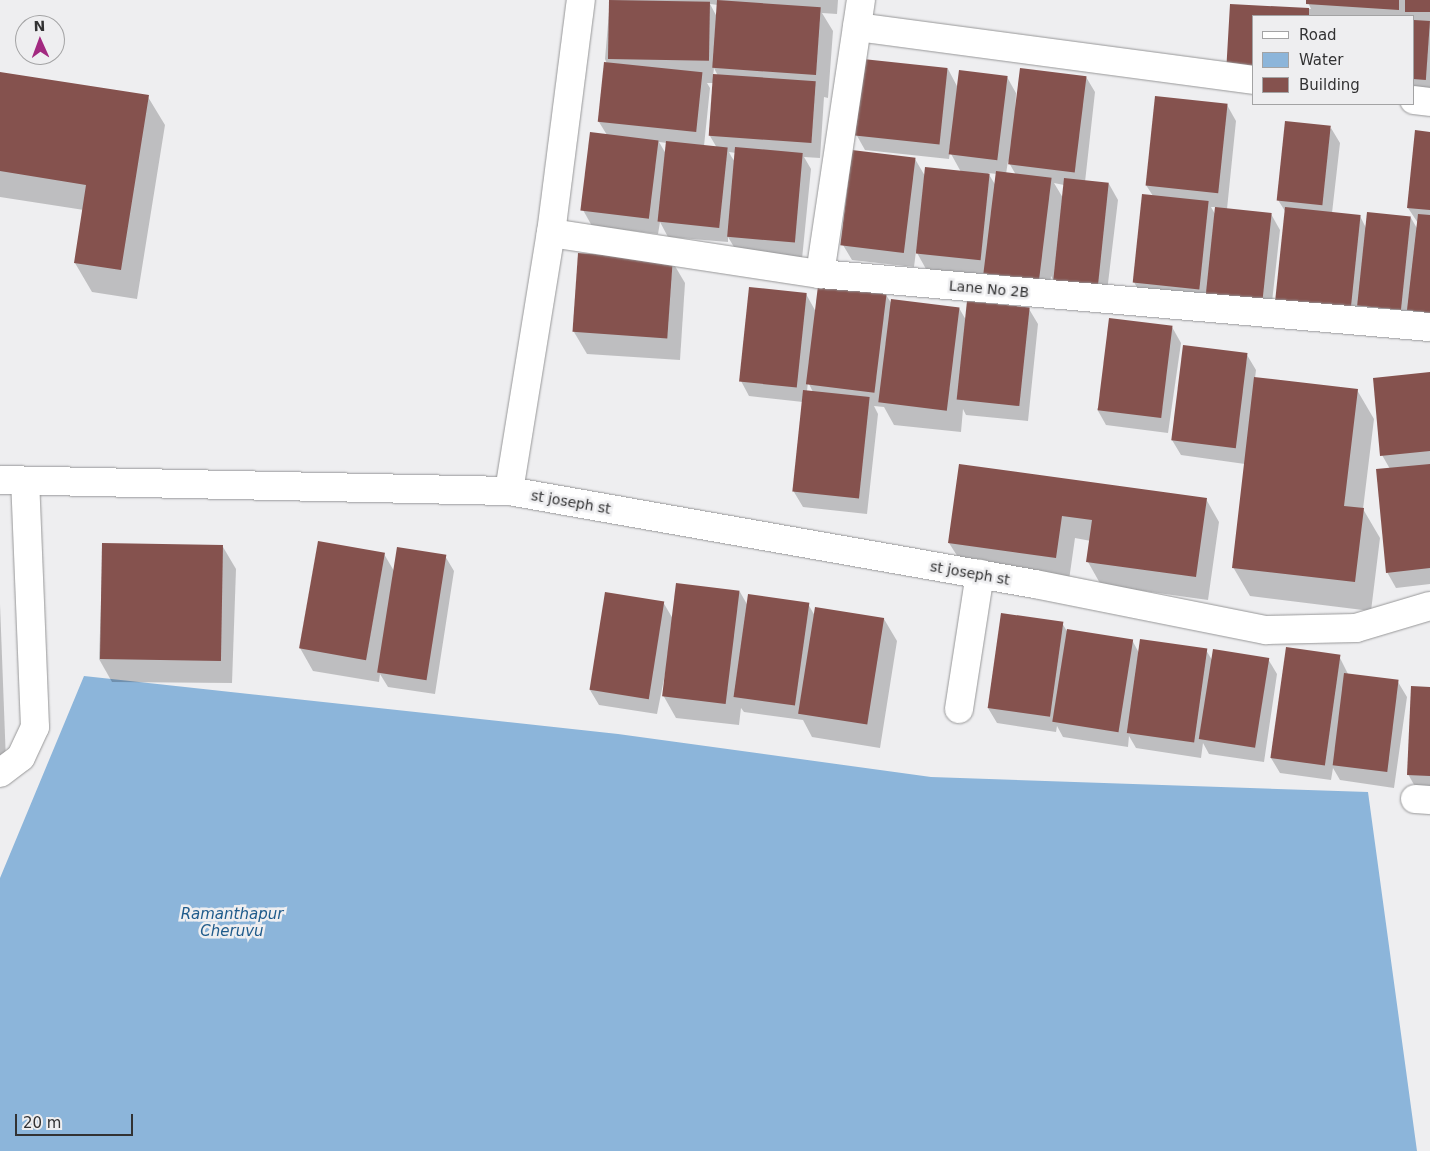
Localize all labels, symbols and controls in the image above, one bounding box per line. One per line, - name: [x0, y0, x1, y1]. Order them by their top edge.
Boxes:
- north arrow: [15, 15, 65, 65]
- legend: [1252, 15, 1415, 105]
- text: N: [33, 18, 46, 34]
- text: Road: [1299, 26, 1337, 44]
- text: Water: [1299, 51, 1343, 69]
- text: Building: [1299, 76, 1360, 94]
- street label: Lane No 2B: [948, 277, 1030, 301]
- street label: st joseph st: [530, 487, 612, 517]
- street label: st joseph st: [929, 558, 1011, 588]
- water label: Ramanthapur Cheruvu: [181, 905, 283, 940]
- scale bar: [18, 1104, 135, 1136]
- text: 20 m: [23, 1114, 61, 1132]

